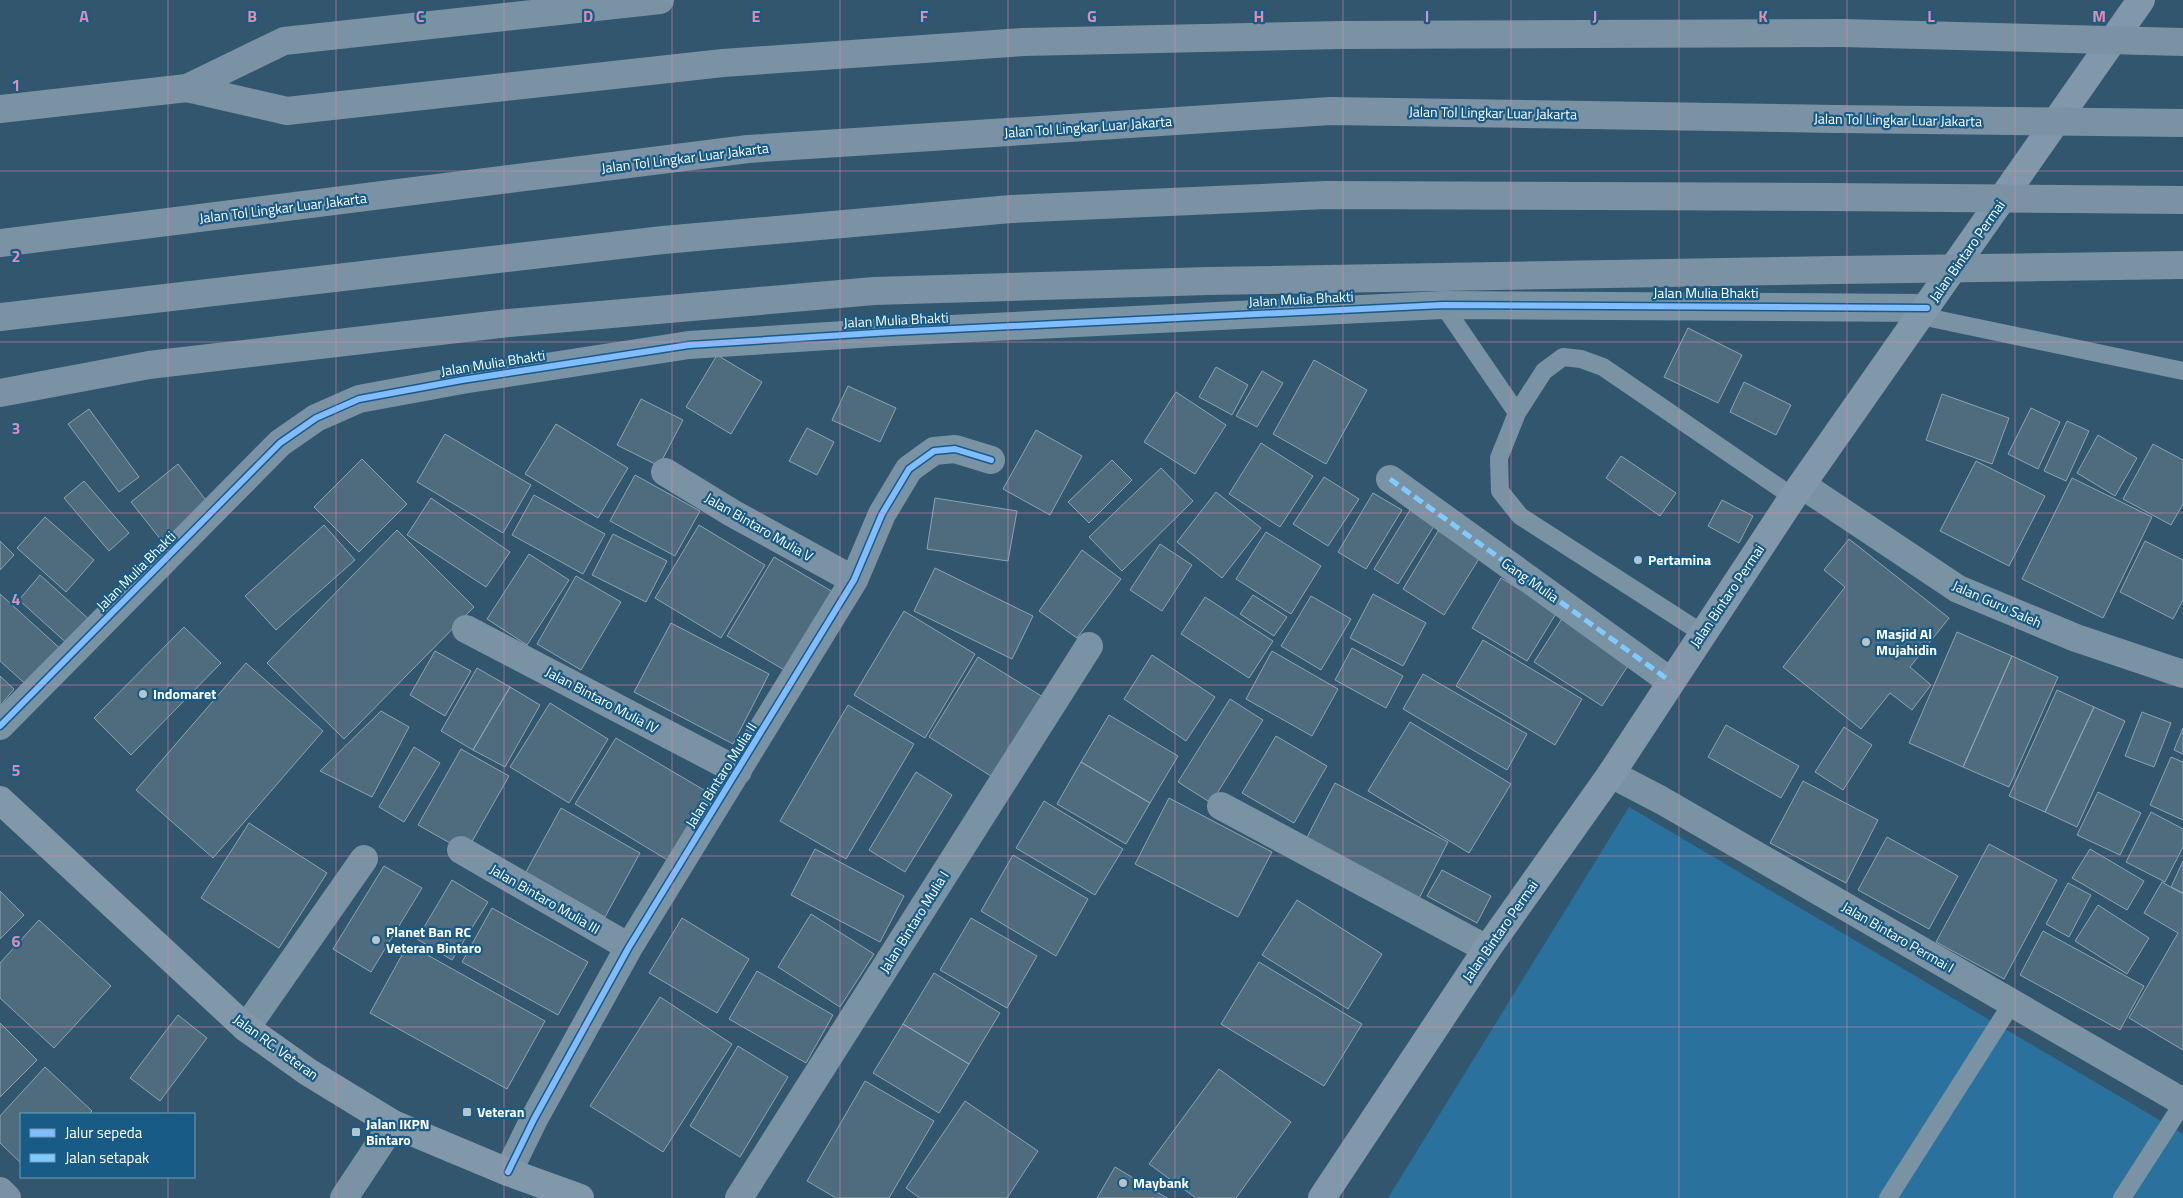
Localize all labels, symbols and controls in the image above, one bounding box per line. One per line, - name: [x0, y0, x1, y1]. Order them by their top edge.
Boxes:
- text: A: [79, 4, 89, 28]
- text: B: [247, 4, 257, 28]
- text: C: [416, 4, 425, 28]
- text: D: [583, 4, 593, 28]
- text: E: [752, 4, 761, 28]
- text: F: [920, 4, 929, 28]
- text: G: [1087, 4, 1097, 28]
- text: H: [1254, 4, 1264, 28]
- text: I: [1425, 4, 1429, 28]
- text: J: [1593, 4, 1597, 28]
- text: K: [1758, 4, 1768, 28]
- text: L: [1927, 4, 1935, 28]
- text: M: [2092, 4, 2106, 28]
- text: 1: [12, 73, 20, 97]
- street label: Jalan Tol Lingkar Luar Jakarta: [1409, 101, 1577, 124]
- street label: Jalan Tol Lingkar Luar Jakarta: [1814, 108, 1982, 131]
- street label: Jalan Tol Lingkar Luar Jakarta: [1003, 110, 1173, 143]
- street label: Jalan Tol Lingkar Luar Jakarta: [600, 137, 770, 178]
- street label: Jalan Tol Lingkar Luar Jakarta: [198, 187, 368, 228]
- street label: Jalan Bintaro Permai: [1924, 195, 2010, 306]
- text: 2: [12, 244, 20, 268]
- street label: Jalan Mulia Bhakti: [1653, 282, 1759, 303]
- street label: Jalan Mulia Bhakti: [1248, 285, 1354, 312]
- street label: Jalan Mulia Bhakti: [843, 306, 949, 333]
- street label: Jalan Mulia Bhakti: [439, 344, 547, 381]
- text: 3: [12, 416, 20, 440]
- street label: Jalan Bintaro Mulia V: [701, 487, 817, 566]
- street label: Jalan Mulia Bhakti: [91, 526, 180, 615]
- street label: Jalan Bintaro Permai: [1684, 540, 1769, 651]
- place label: Pertamina: [1648, 549, 1711, 570]
- street label: Gang Mulia: [1497, 552, 1563, 607]
- marker: Pertamina: [1632, 554, 1644, 566]
- street label: Jalan Guru Saleh: [1949, 574, 2045, 633]
- text: 4: [12, 587, 21, 611]
- place label: Masjid Al Mujahidin: [1876, 623, 1937, 660]
- marker: Masjid Al Mujahidin: [1860, 636, 1872, 648]
- street label: Jalan Bintaro Mulia IV: [542, 661, 663, 738]
- place label: Indomaret: [153, 683, 216, 704]
- marker: Indomaret: [137, 688, 149, 700]
- street label: Jalan Bintaro Mulia II: [680, 718, 761, 831]
- text: 5: [12, 758, 21, 782]
- street label: Jalan Bintaro Mulia III: [486, 858, 604, 939]
- street label: Jalan Bintaro Mulia I: [874, 866, 954, 977]
- street label: Jalan Bintaro Permai: [1457, 875, 1543, 986]
- street label: Jalan Bintaro Permai I: [1838, 896, 1958, 977]
- place label: Planet Ban RC Veteran Bintaro: [386, 921, 481, 958]
- text: 6: [12, 929, 21, 953]
- marker: Planet Ban RC Veteran Bintaro: [370, 934, 382, 946]
- street label: Jalan RC. Veteran: [230, 1009, 323, 1085]
- place label: Veteran: [477, 1101, 525, 1122]
- marker: Veteran: [461, 1106, 473, 1118]
- legend: [20, 1113, 195, 1178]
- place label: Jalan IKPN Bintaro: [366, 1113, 429, 1150]
- text: Jalur sepeda: [65, 1121, 143, 1144]
- marker: Jalan IKPN Bintaro: [350, 1126, 362, 1138]
- text: Jalan setapak: [65, 1146, 149, 1169]
- place label: Maybank: [1133, 1172, 1190, 1193]
- marker: Maybank: [1117, 1177, 1129, 1189]

